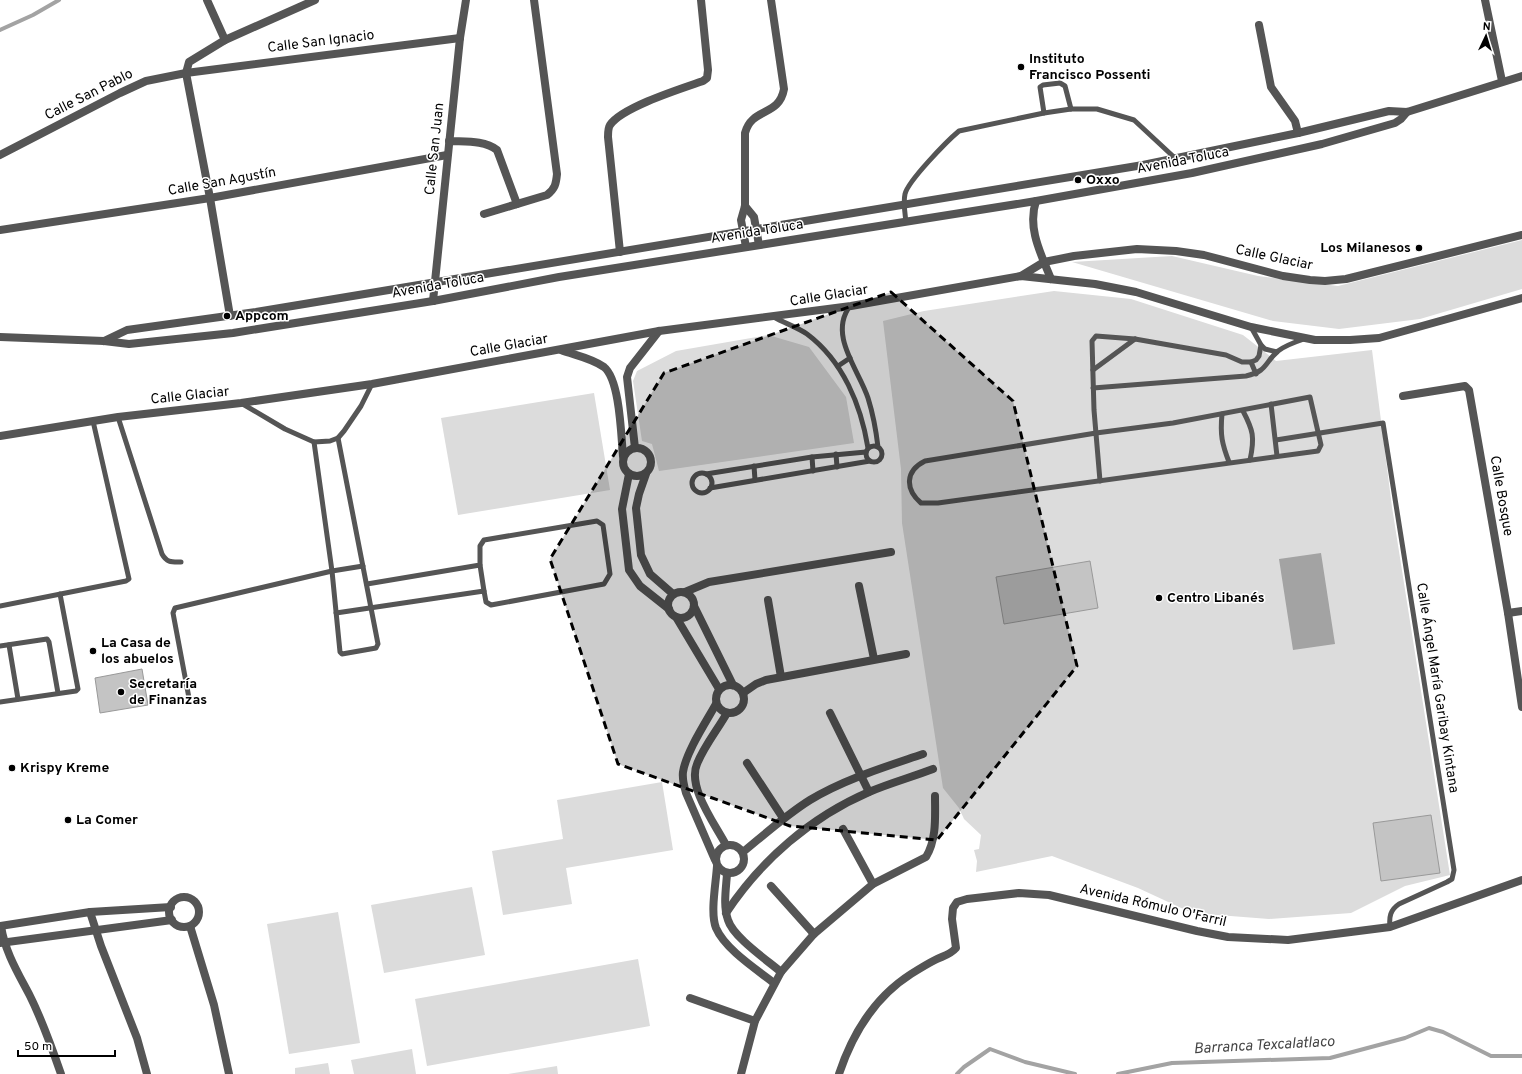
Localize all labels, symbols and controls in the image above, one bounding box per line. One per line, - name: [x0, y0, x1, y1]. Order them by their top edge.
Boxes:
- north arrow: [1466, 16, 1506, 56]
- text: N: [1482, 20, 1491, 34]
- street label: Calle San Ignacio: [267, 27, 376, 57]
- place label: Instituto Francisco Possenti: [1029, 51, 1151, 84]
- marker: Instituto Francisco Possenti: [1016, 62, 1026, 72]
- street label: Calle San Pablo: [42, 65, 136, 125]
- street label: Calle San Juan: [422, 102, 448, 196]
- street label: Avenida Toluca: [1136, 144, 1230, 178]
- street label: Calle San Agustín: [167, 164, 277, 200]
- place label: Oxxo: [1086, 172, 1120, 189]
- marker: Oxxo: [1073, 175, 1083, 185]
- street label: Avenida Toluca: [710, 216, 804, 248]
- place label: Los Milanesos: [1320, 240, 1411, 257]
- street label: Calle Glaciar: [1234, 241, 1315, 275]
- marker: Los Milanesos: [1414, 243, 1424, 253]
- street label: Avenida Toluca: [391, 270, 485, 302]
- street label: Calle Glaciar: [789, 281, 870, 311]
- place label: Appcom: [235, 308, 289, 325]
- marker: Appcom: [222, 311, 232, 321]
- street label: Calle Glaciar: [469, 331, 550, 361]
- street label: Calle Glaciar: [150, 383, 231, 409]
- street label: Calle Bosque: [1486, 455, 1516, 537]
- street label: Calle Ángel María Garibay Kintana: [1412, 581, 1463, 794]
- place label: Centro Libanés: [1167, 590, 1265, 607]
- marker: Centro Libanés: [1154, 593, 1164, 603]
- place label: La Casa de los abuelos: [101, 635, 174, 668]
- marker: La Casa de los abuelos: [88, 646, 98, 656]
- place label: Secretaría de Finanzas: [129, 676, 207, 709]
- marker: Secretaría de Finanzas: [116, 687, 126, 697]
- place label: Krispy Kreme: [20, 760, 109, 777]
- marker: Krispy Kreme: [7, 763, 17, 773]
- place label: La Comer: [76, 812, 138, 829]
- marker: La Comer: [63, 815, 73, 825]
- street label: Avenida Rómulo O'Farril: [1078, 881, 1228, 931]
- scale bar: [18, 1032, 115, 1058]
- water label: Barranca Texcalatlaco: [1193, 1033, 1335, 1059]
- text: 50 m: [24, 1039, 52, 1055]

